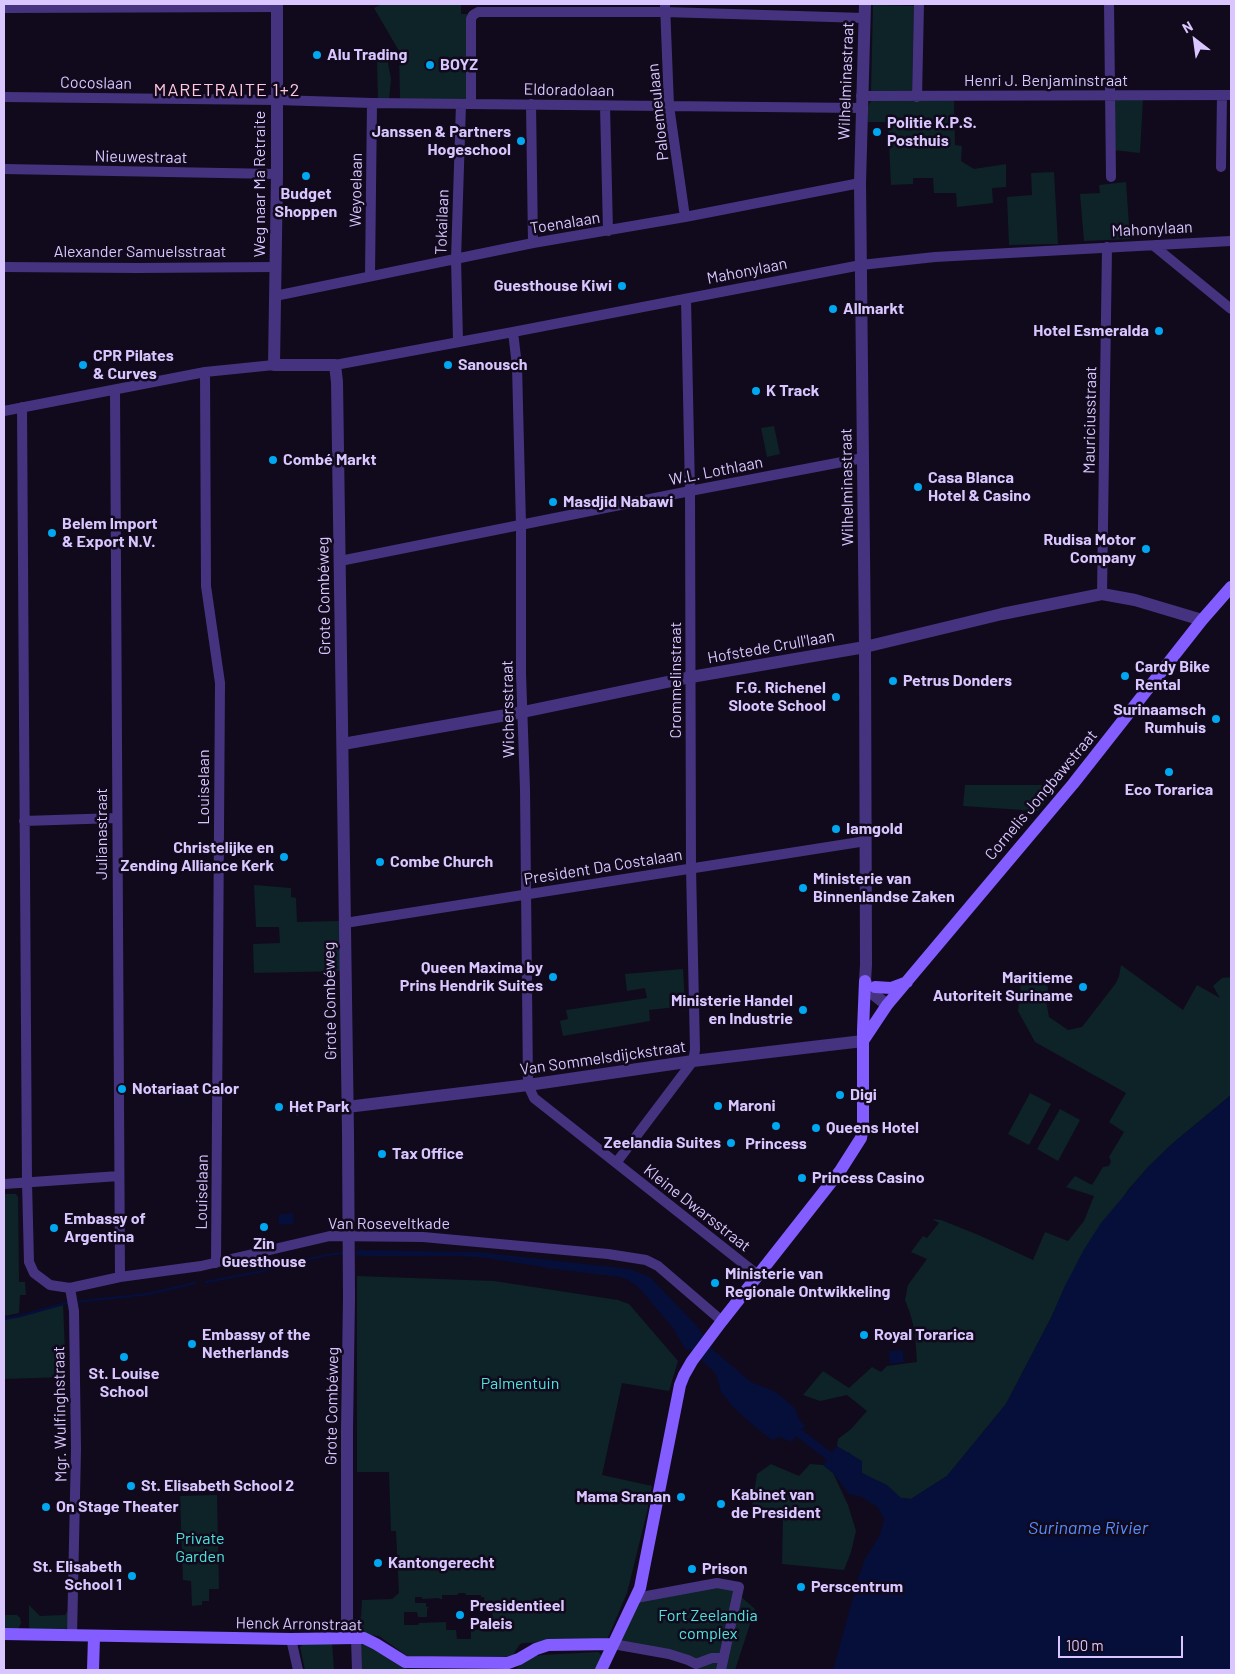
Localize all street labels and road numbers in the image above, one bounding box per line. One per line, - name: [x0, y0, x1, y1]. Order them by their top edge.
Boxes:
- street label: Wilhelminastraat: [834, 22, 858, 140]
- street label: Paloemeulaan: [643, 63, 673, 161]
- street label: Henri J. Benjaminstraat: [964, 71, 1128, 91]
- street label: Cocoslaan: [60, 73, 132, 93]
- street label: Eldoradolaan: [523, 80, 615, 100]
- street label: Weg naar Ma Retraite: [250, 111, 270, 257]
- street label: Nieuwestraat: [94, 147, 188, 167]
- street label: Weyoelaan: [346, 153, 366, 227]
- street label: Tokailaan: [431, 189, 453, 255]
- street label: Toenalaan: [529, 208, 601, 238]
- street label: Mahonylaan: [1111, 217, 1193, 241]
- street label: Alexander Samuelsstraat: [54, 242, 226, 262]
- street label: Mahonylaan: [705, 254, 789, 288]
- street label: Mauriciusstraat: [1079, 366, 1101, 474]
- street label: Wilhelminastraat: [836, 428, 858, 546]
- street label: W.L. Lothlaan: [667, 453, 765, 489]
- street label: Grote Combéweg: [313, 537, 335, 655]
- street label: Crommelinstraat: [666, 622, 686, 738]
- street label: Hofstede Crull'laan: [706, 626, 836, 668]
- street label: Wichersstraat: [498, 660, 518, 758]
- street label: Cornelis Jongbawstraat: [981, 726, 1101, 864]
- street label: Louiselaan: [194, 749, 214, 825]
- street label: Julianastraat: [92, 788, 112, 880]
- street label: President Da Costalaan: [522, 845, 684, 889]
- street label: Grote Combéweg: [319, 942, 341, 1060]
- street label: Van Sommelsdijckstraat: [519, 1037, 687, 1079]
- street label: Louiselaan: [192, 1154, 212, 1230]
- street label: Kleine Dwarsstraat: [640, 1160, 754, 1256]
- street label: Van Roseveltkade: [328, 1214, 450, 1234]
- street label: Mgr. Wulfinghstraat: [49, 1346, 71, 1482]
- street label: Grote Combéweg: [321, 1347, 343, 1465]
- street label: Henck Arronstraat: [235, 1613, 363, 1635]

